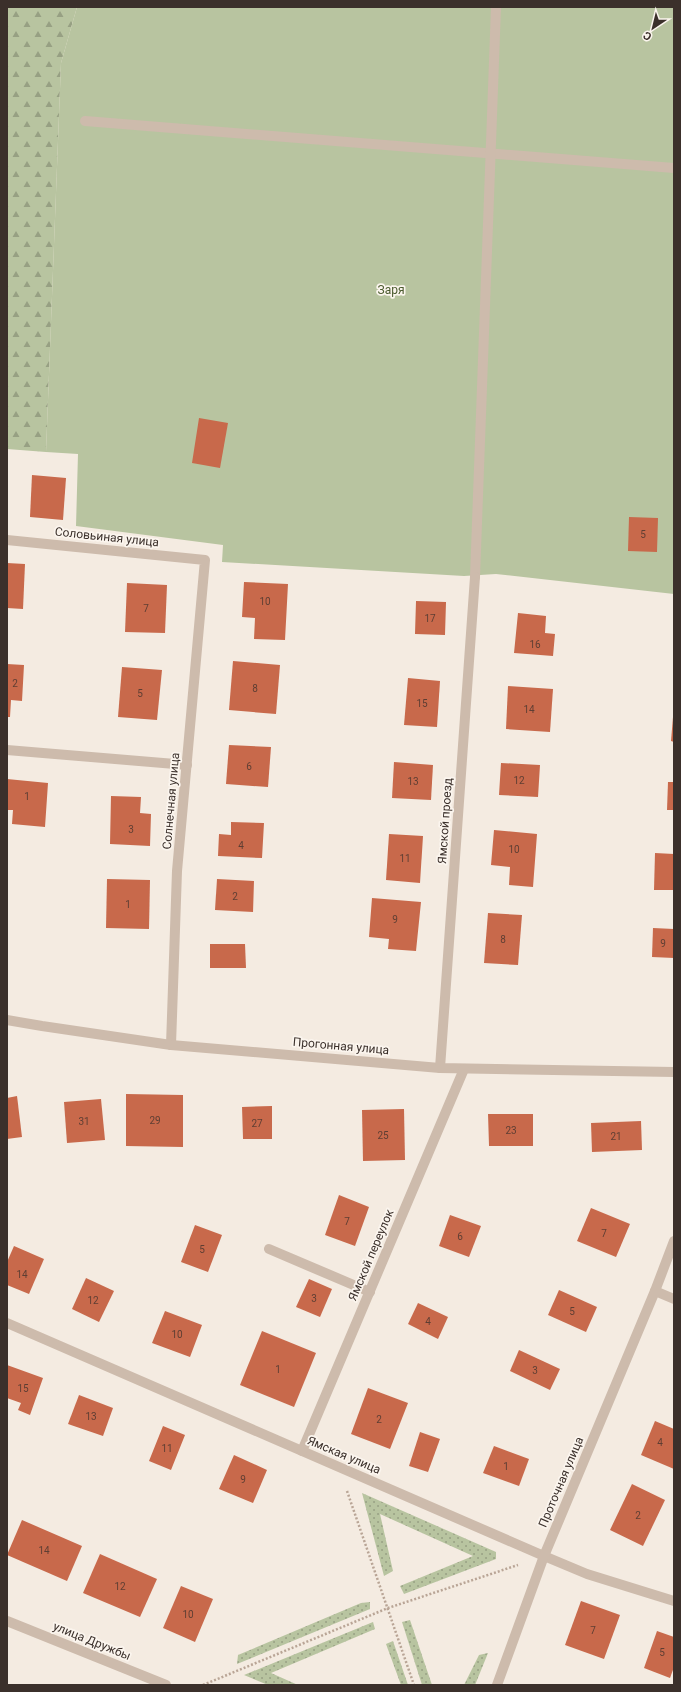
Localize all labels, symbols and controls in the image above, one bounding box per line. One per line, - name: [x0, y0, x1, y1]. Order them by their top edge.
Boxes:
- north arrow: [633, 8, 673, 48]
- text: С: [641, 28, 654, 43]
- park label: Заря: [378, 283, 404, 297]
- street label: Соловьиная улица: [54, 525, 160, 549]
- house number: 5: [640, 529, 646, 540]
- house number: 10: [259, 596, 271, 607]
- house number: 7: [143, 603, 149, 614]
- house number: 17: [424, 613, 436, 624]
- house number: 16: [529, 639, 541, 650]
- house number: 2: [12, 678, 18, 689]
- house number: 8: [252, 683, 258, 694]
- house number: 5: [137, 688, 143, 699]
- house number: 15: [416, 698, 428, 709]
- house number: 14: [523, 704, 535, 715]
- street label: Солнечная улица: [160, 752, 182, 850]
- house number: 6: [246, 761, 252, 772]
- house number: 12: [513, 775, 525, 786]
- house number: 13: [407, 776, 419, 787]
- street label: Ямской проезд: [435, 778, 455, 864]
- house number: 1: [24, 791, 30, 802]
- house number: 3: [128, 824, 134, 835]
- house number: 4: [238, 840, 244, 851]
- house number: 10: [508, 844, 520, 855]
- house number: 11: [399, 853, 411, 864]
- house number: 2: [232, 891, 238, 902]
- house number: 1: [125, 899, 131, 910]
- house number: 9: [392, 914, 398, 925]
- house number: 8: [500, 934, 506, 945]
- house number: 9: [660, 938, 666, 949]
- street label: Прогонная улица: [292, 1035, 390, 1057]
- house number: 29: [149, 1115, 161, 1126]
- house number: 31: [78, 1116, 90, 1127]
- house number: 27: [251, 1118, 263, 1129]
- house number: 23: [505, 1125, 517, 1136]
- house number: 25: [377, 1130, 389, 1141]
- house number: 21: [610, 1131, 622, 1142]
- street label: Ямской переулок: [345, 1207, 397, 1303]
- house number: 7: [344, 1216, 350, 1227]
- house number: 7: [601, 1228, 607, 1239]
- house number: 6: [457, 1231, 463, 1242]
- house number: 5: [199, 1244, 205, 1255]
- house number: 14: [16, 1269, 28, 1280]
- house number: 3: [311, 1293, 317, 1304]
- house number: 12: [87, 1295, 99, 1306]
- house number: 5: [569, 1306, 575, 1317]
- house number: 4: [425, 1316, 431, 1327]
- house number: 10: [171, 1329, 183, 1340]
- house number: 1: [275, 1364, 281, 1375]
- house number: 3: [532, 1365, 538, 1376]
- house number: 15: [17, 1383, 29, 1394]
- house number: 13: [85, 1411, 97, 1422]
- house number: 2: [376, 1414, 382, 1425]
- street label: Ямская улица: [305, 1433, 383, 1477]
- street label: Проточная улица: [536, 1435, 586, 1529]
- house number: 4: [657, 1437, 663, 1448]
- house number: 11: [161, 1443, 173, 1454]
- house number: 1: [503, 1461, 509, 1472]
- house number: 9: [240, 1474, 246, 1485]
- house number: 2: [635, 1510, 641, 1521]
- house number: 14: [38, 1545, 50, 1556]
- house number: 12: [114, 1581, 126, 1592]
- house number: 10: [182, 1609, 194, 1620]
- street label: улица Дружбы: [51, 1619, 133, 1663]
- house number: 7: [590, 1625, 596, 1636]
- house number: 5: [659, 1647, 665, 1658]

